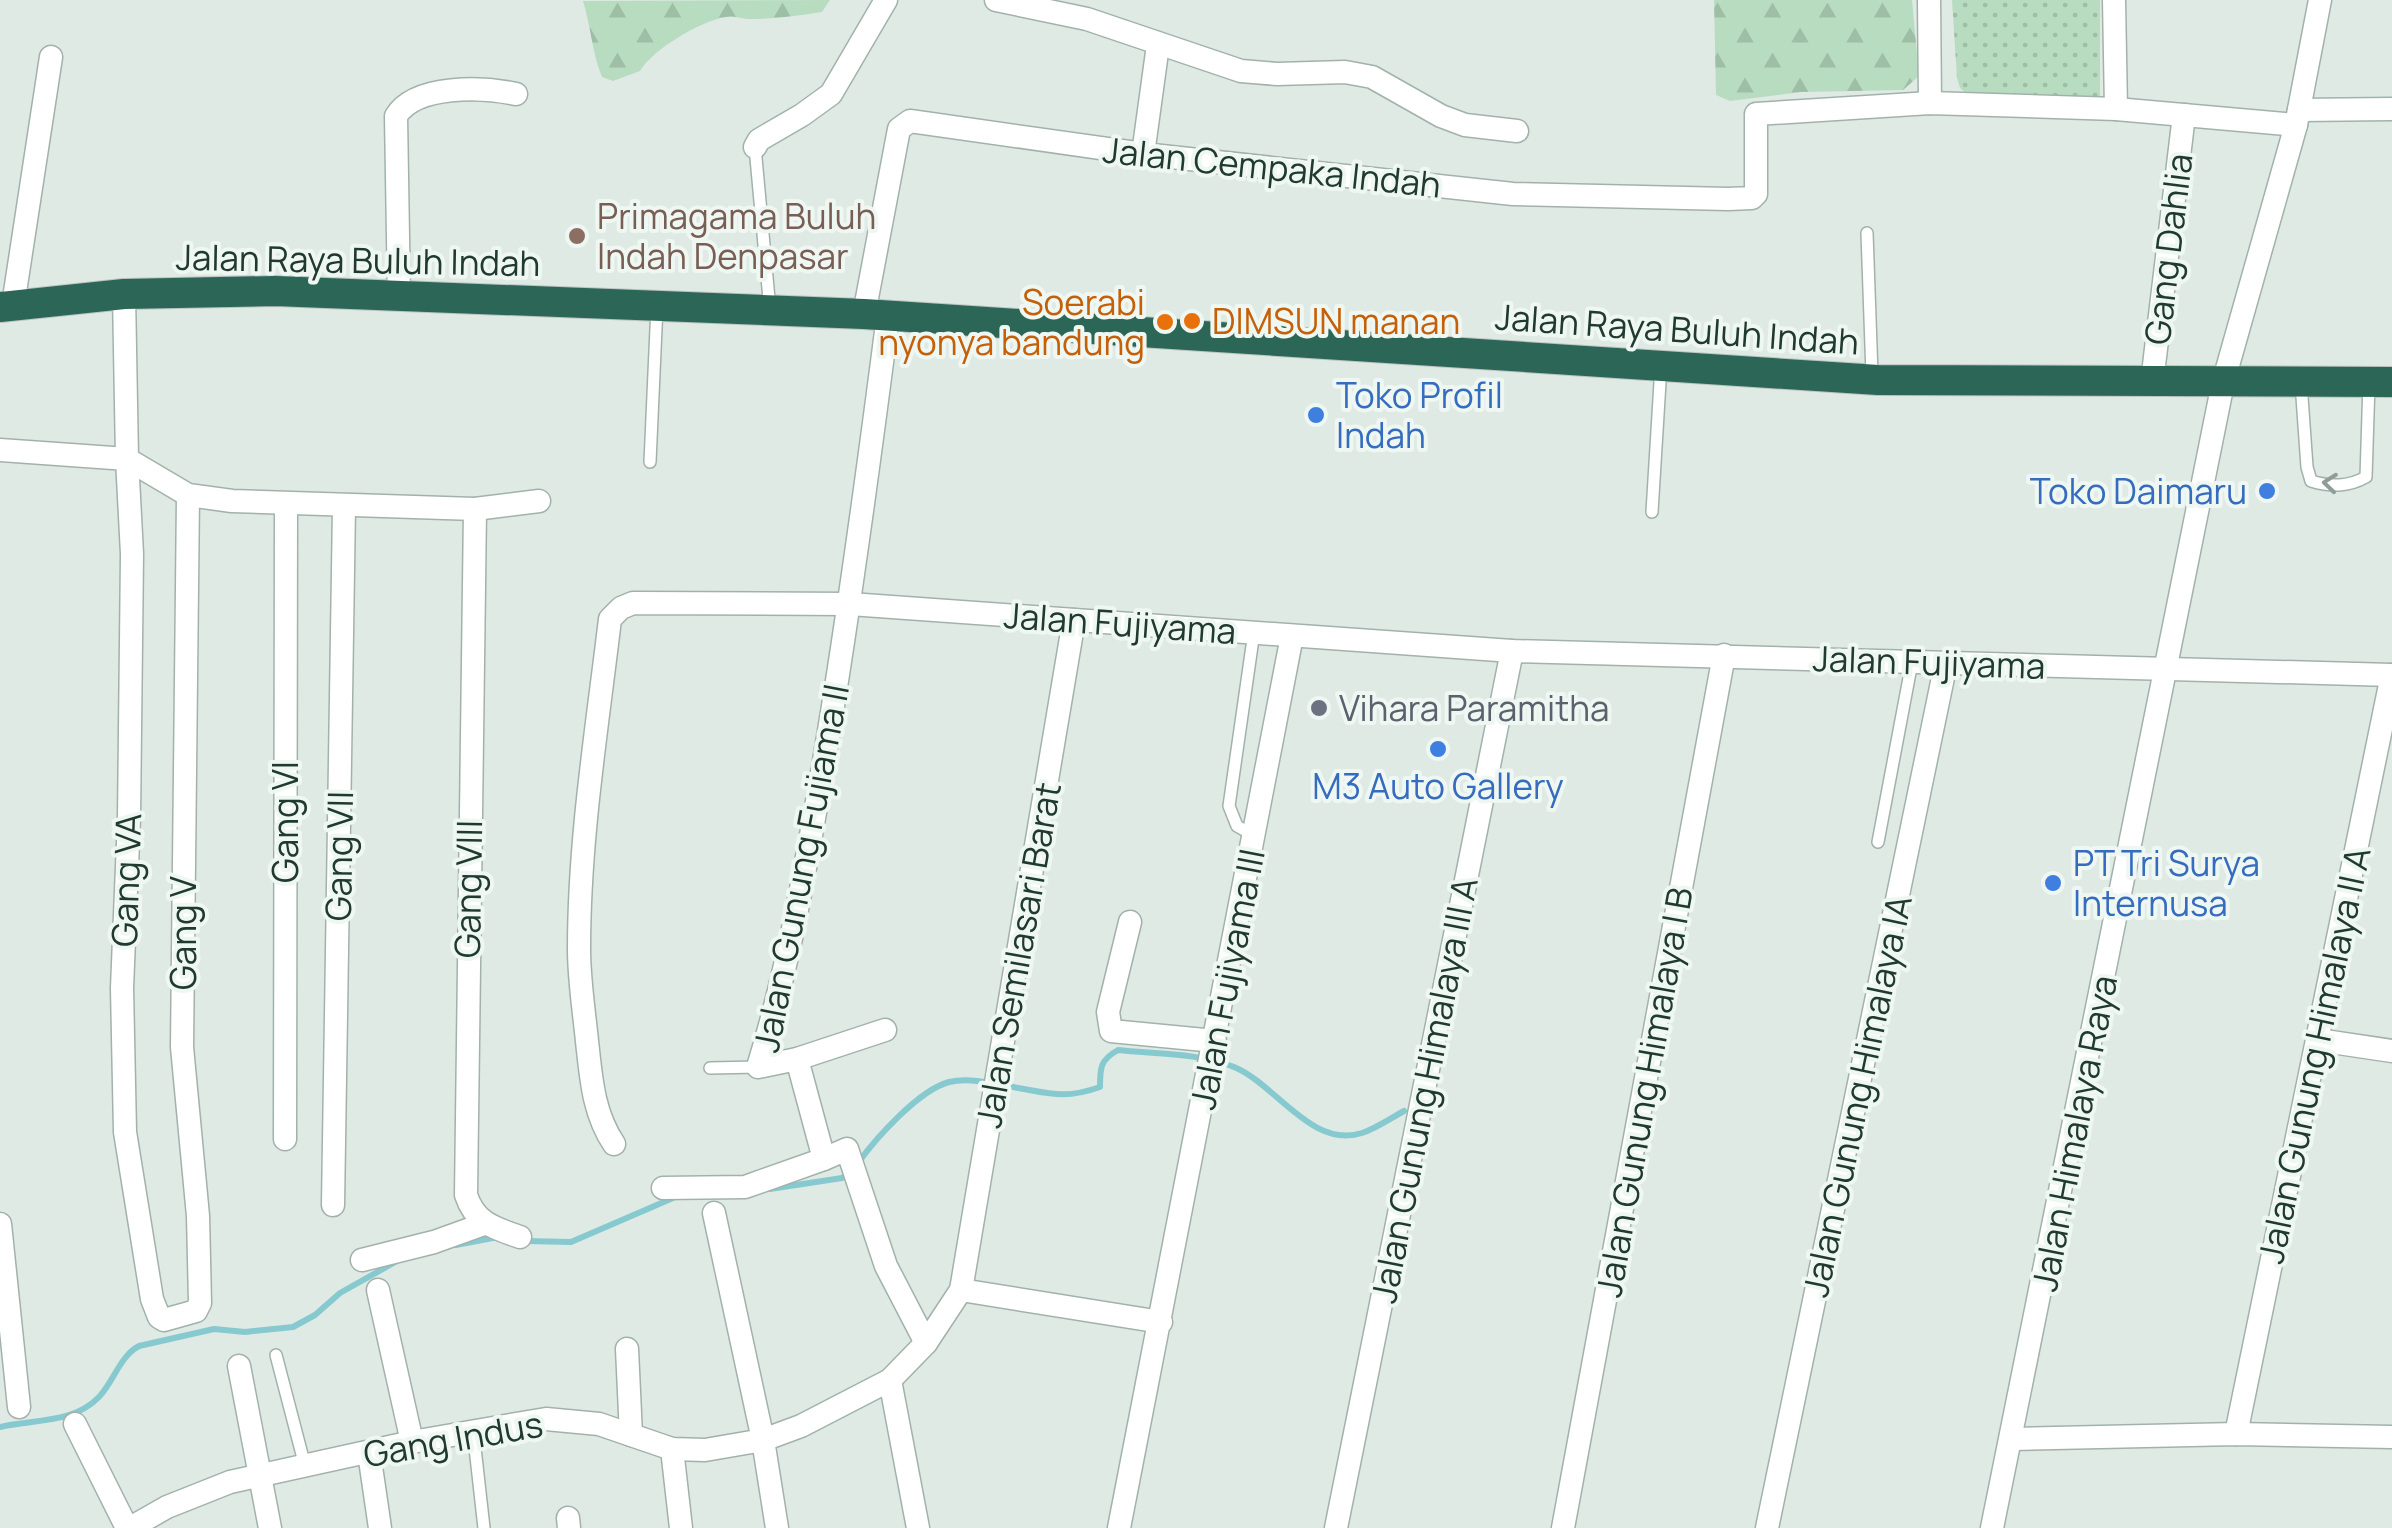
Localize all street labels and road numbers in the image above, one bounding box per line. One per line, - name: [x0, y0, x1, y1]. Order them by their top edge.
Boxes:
- street label: Jalan Cempaka Indah: [1101, 125, 1443, 209]
- street label: Gang Dahlia: [2132, 151, 2204, 347]
- street label: Jalan Raya Buluh Indah: [175, 233, 541, 287]
- street label: Jalan Raya Buluh Indah: [1493, 292, 1861, 366]
- street label: Jalan Fujiyama: [1002, 591, 1238, 655]
- street label: Jalan Fujiyama: [1812, 634, 2046, 690]
- street label: Jalan Gunung Fujiama II: [742, 680, 860, 1056]
- street label: Gang VI: [261, 761, 309, 883]
- street label: Jalan Semilasari Barat: [964, 779, 1072, 1131]
- street label: Gang VII: [314, 791, 364, 921]
- street label: Gang VA: [100, 812, 152, 948]
- street label: Gang VIII: [443, 819, 493, 959]
- street label: Jalan Gunung Himalaya II A: [2246, 843, 2382, 1267]
- street label: Jalan Fujiyama III: [1178, 845, 1276, 1113]
- street label: Jalan Gunung Himalaya III A: [1359, 873, 1489, 1307]
- street label: Gang V: [159, 876, 207, 990]
- street label: Jalan Gunung Himalaya I B: [1584, 883, 1704, 1301]
- street label: Jalan Gunung Himalaya IA: [1791, 891, 1923, 1301]
- street label: Jalan Himalaya Raya: [2020, 971, 2128, 1295]
- street label: Gang Indus: [360, 1400, 546, 1478]

